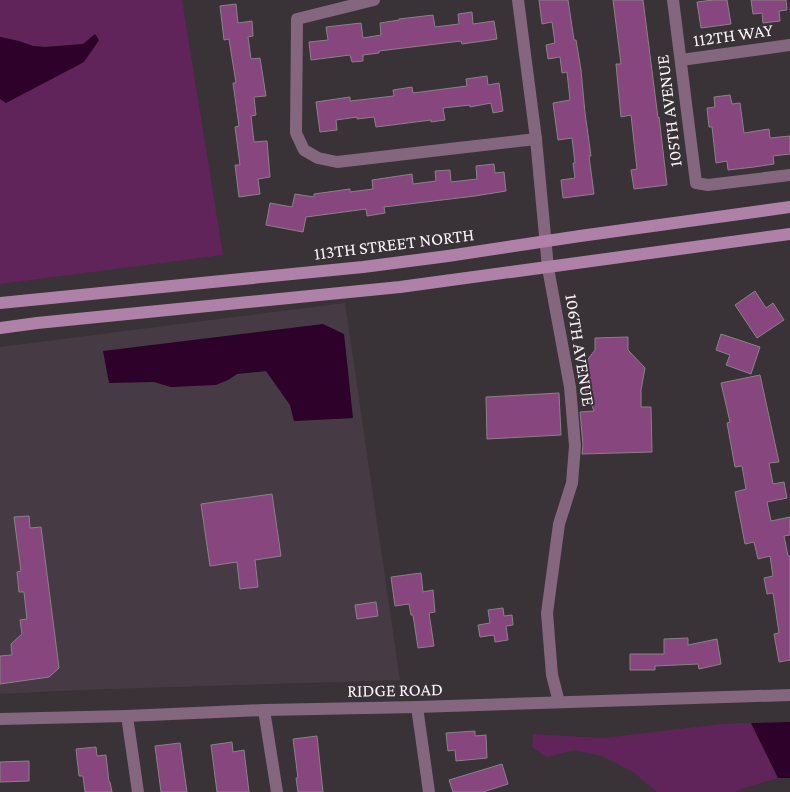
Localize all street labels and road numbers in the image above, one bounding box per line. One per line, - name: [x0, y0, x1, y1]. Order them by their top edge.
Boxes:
- street label: 112TH WAY: [692, 19, 775, 50]
- street label: 105TH AVENUE: [652, 54, 686, 168]
- street label: 113TH STREET NORTH: [313, 224, 475, 264]
- street label: 106TH AVENUE: [561, 292, 599, 408]
- street label: RIDGE ROAD: [347, 679, 443, 701]

